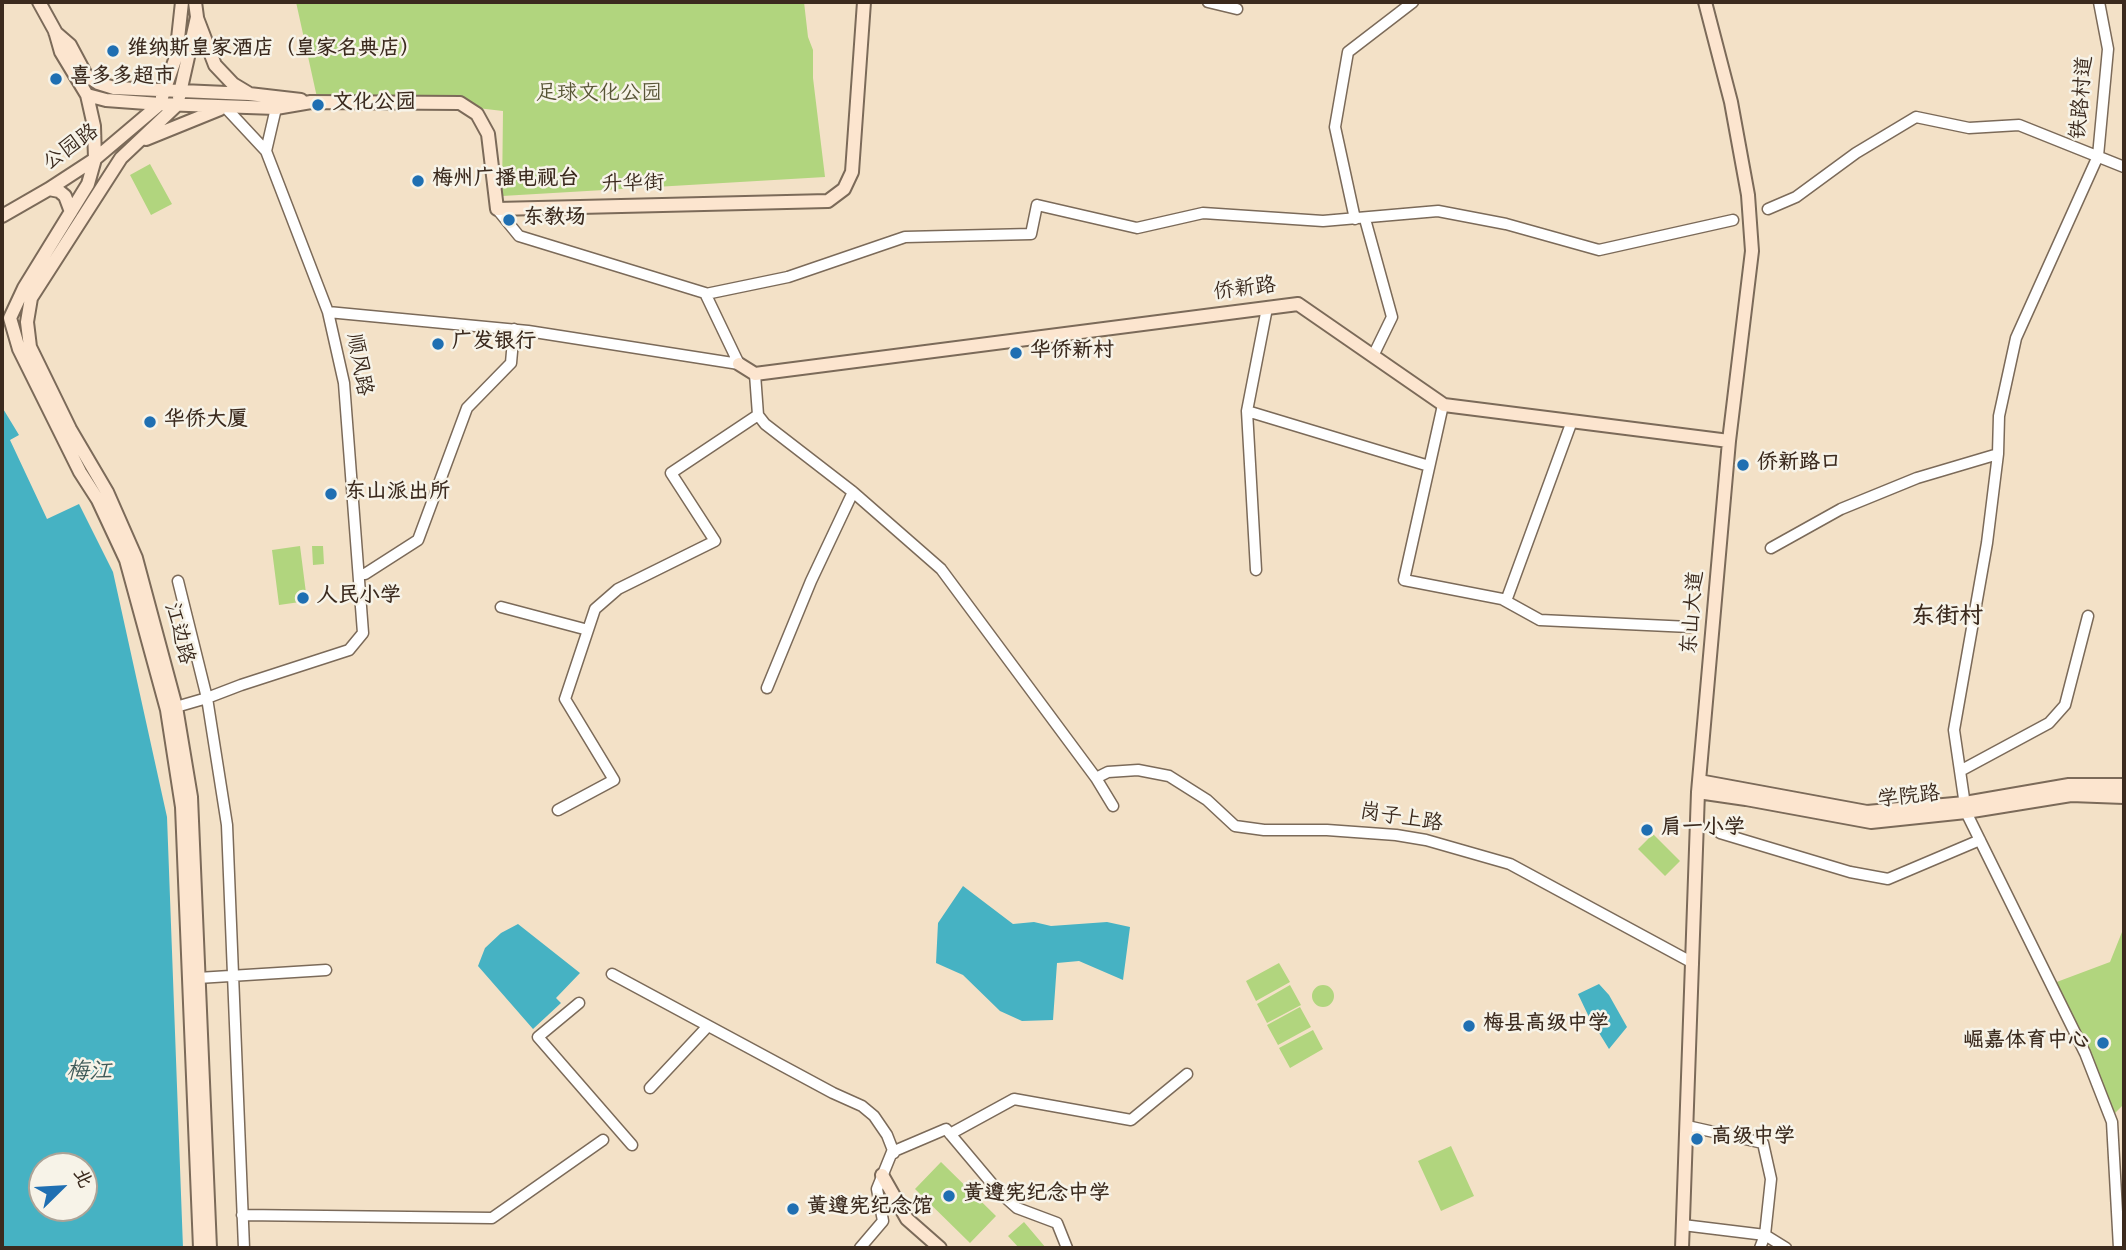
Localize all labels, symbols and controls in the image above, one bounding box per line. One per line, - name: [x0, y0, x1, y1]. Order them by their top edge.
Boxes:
- place label: 维纳斯皇家酒店（皇家名典店）: [127, 38, 421, 64]
- marker: 维纳斯皇家酒店（皇家名典店）: [105, 43, 121, 59]
- street label: 铁路村道: [2068, 55, 2100, 141]
- place label: 喜多多超市: [70, 66, 175, 92]
- marker: 喜多多超市: [48, 71, 64, 87]
- park label: 足球文化公园: [536, 83, 662, 109]
- place label: 文化公园: [332, 92, 416, 118]
- marker: 文化公园: [310, 97, 326, 113]
- street label: 公园路: [39, 120, 105, 178]
- place label: 梅州广播电视台: [432, 168, 579, 194]
- marker: 梅州广播电视台: [410, 173, 426, 189]
- street label: 升华街: [601, 173, 665, 199]
- place label: 东教场: [523, 207, 586, 233]
- marker: 东教场: [501, 212, 517, 228]
- street label: 侨新路: [1212, 275, 1278, 307]
- place label: 广发银行: [452, 331, 536, 357]
- street label: 顺风路: [339, 332, 375, 398]
- marker: 广发银行: [430, 336, 446, 352]
- place label: 华侨新村: [1030, 340, 1114, 366]
- marker: 华侨新村: [1008, 345, 1024, 361]
- place label: 华侨大厦: [164, 409, 248, 435]
- marker: 华侨大厦: [142, 414, 158, 430]
- place label: 侨新路口: [1757, 452, 1841, 478]
- marker: 侨新路口: [1735, 457, 1751, 473]
- place label: 东山派出所: [345, 481, 450, 507]
- marker: 东山派出所: [323, 486, 339, 502]
- street label: 东山大道: [1679, 570, 1711, 656]
- place label: 人民小学: [317, 585, 401, 611]
- marker: 人民小学: [295, 590, 311, 606]
- street label: 江边路: [157, 600, 197, 668]
- district label: 东街村: [1911, 605, 1983, 633]
- street label: 学院路: [1876, 783, 1942, 815]
- street label: 岗子上路: [1358, 801, 1444, 839]
- place label: 肩一小学: [1661, 817, 1745, 843]
- marker: 肩一小学: [1639, 822, 1655, 838]
- place label: 梅县高级中学: [1483, 1013, 1609, 1039]
- marker: 梅县高级中学: [1461, 1018, 1477, 1034]
- place label: 崛嘉体育中心: [1963, 1030, 2089, 1056]
- marker: 崛嘉体育中心: [2095, 1035, 2111, 1051]
- water label: 梅江: [66, 1060, 112, 1088]
- place label: 高级中学: [1711, 1126, 1795, 1152]
- marker: 高级中学: [1689, 1131, 1705, 1147]
- north arrow: [28, 1152, 98, 1222]
- text: 北: [66, 1166, 95, 1192]
- place label: 黄遵宪纪念中学: [963, 1183, 1110, 1209]
- marker: 黄遵宪纪念中学: [941, 1188, 957, 1204]
- place label: 黄遵宪纪念馆: [807, 1196, 933, 1222]
- marker: 黄遵宪纪念馆: [785, 1201, 801, 1217]

